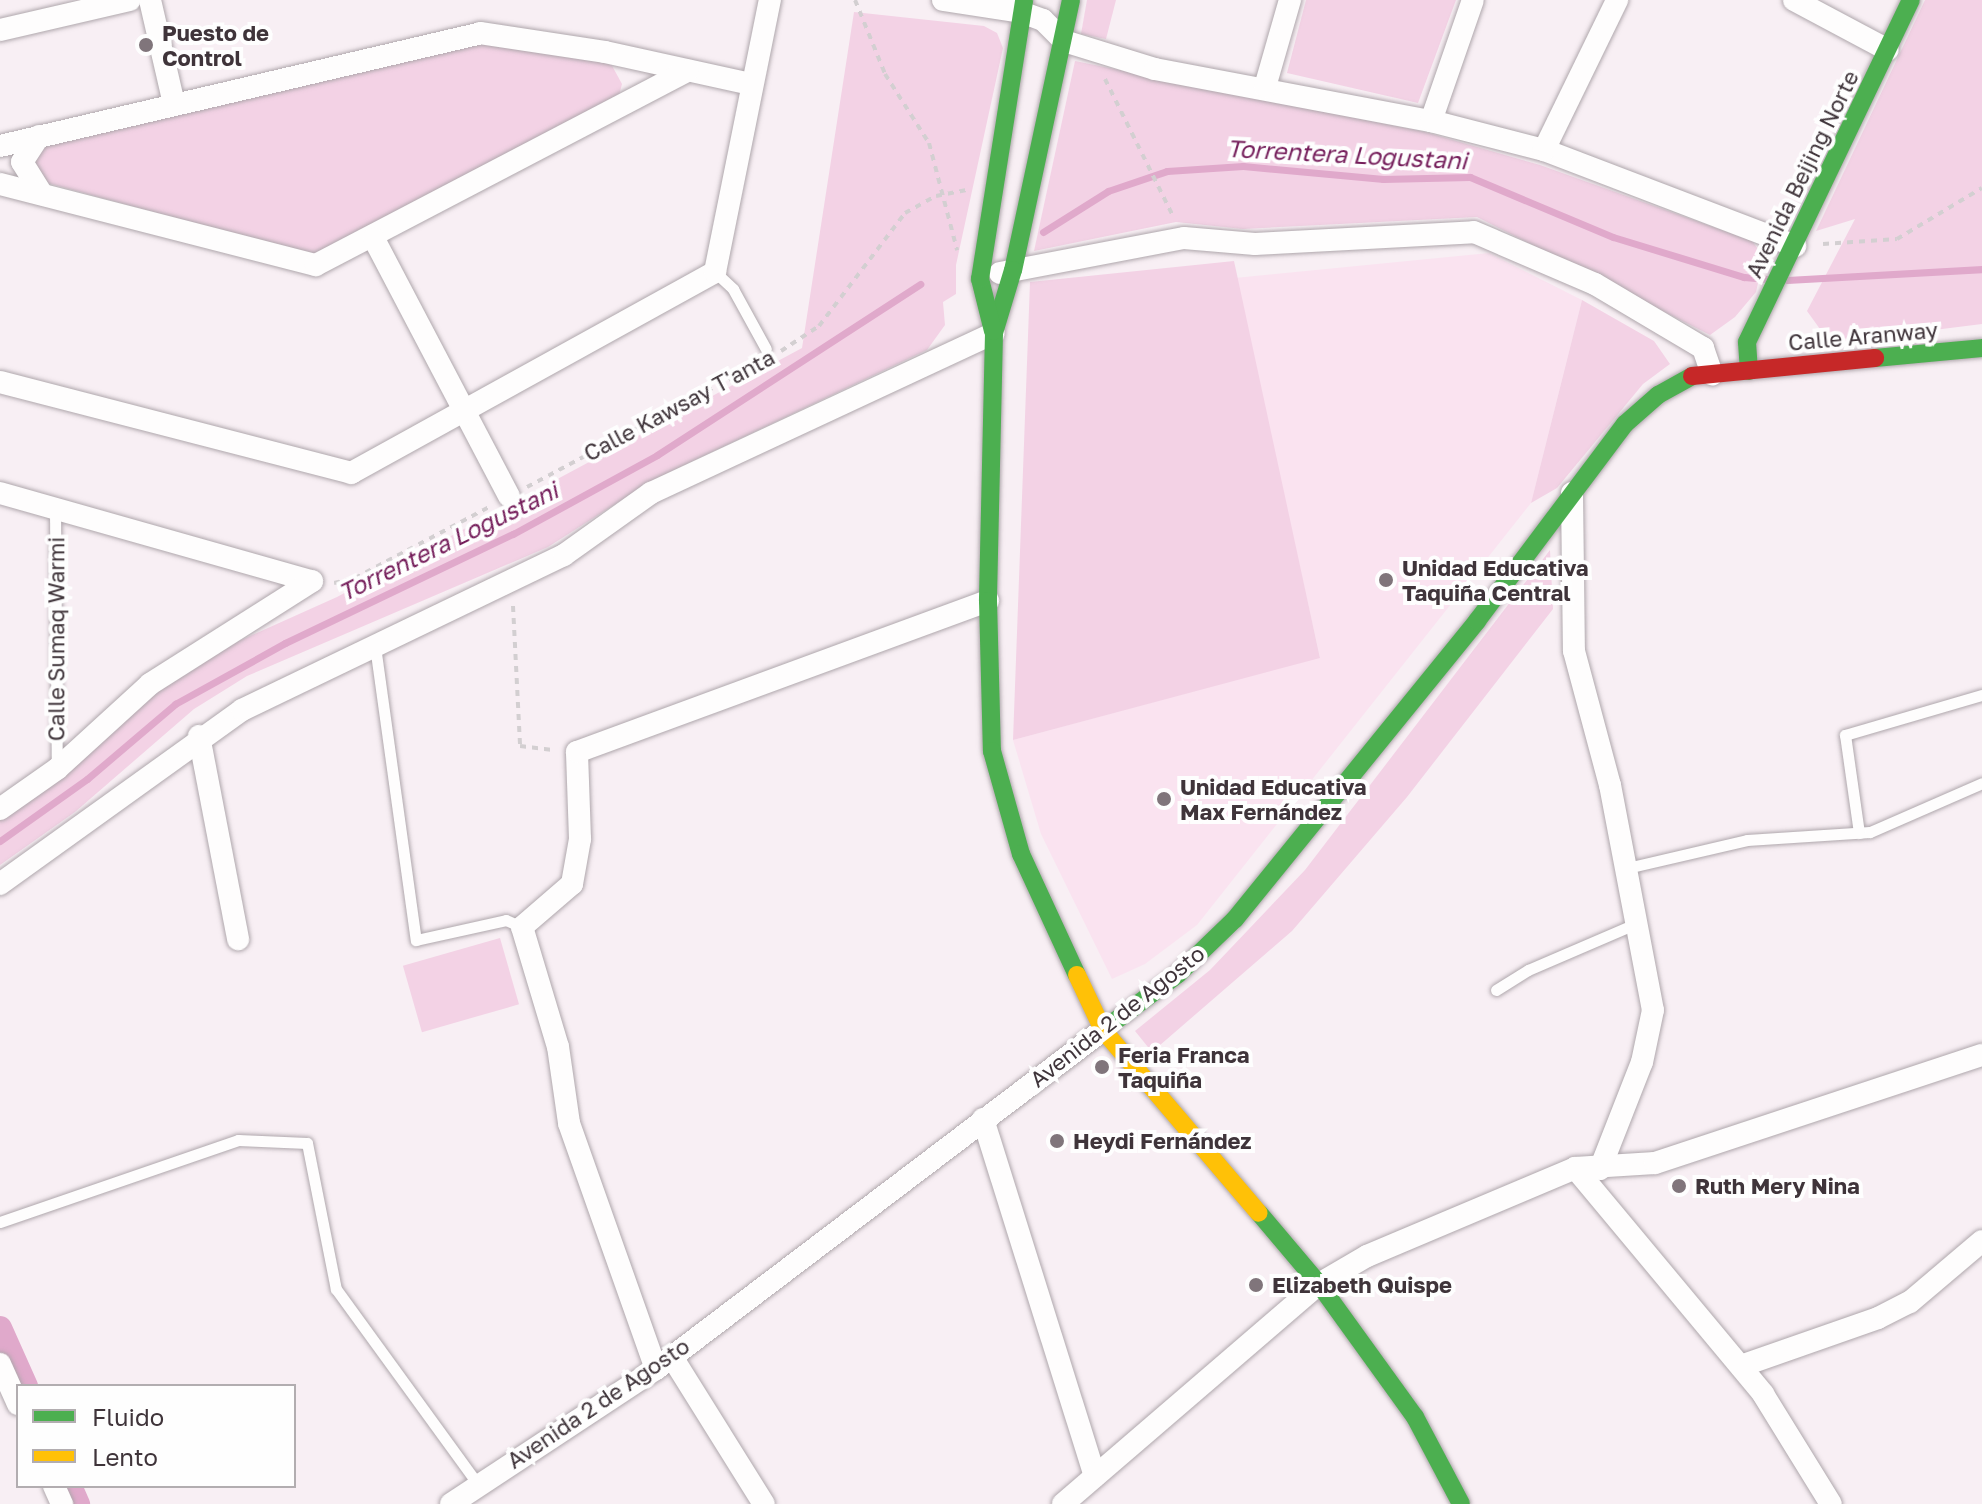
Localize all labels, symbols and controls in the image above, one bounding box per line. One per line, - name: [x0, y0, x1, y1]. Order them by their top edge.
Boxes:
- place label: Puesto de Control: [162, 19, 269, 70]
- marker: Puesto de Control: [137, 36, 155, 54]
- street label: Avenida Beijing Norte: [1740, 66, 1864, 282]
- water label: Torrentera Logustani: [1226, 133, 1468, 175]
- street label: Calle Aranway: [1787, 316, 1939, 356]
- street label: Calle Kawsay T'anta: [579, 344, 779, 466]
- water label: Torrentera Logustani: [334, 475, 562, 607]
- street label: Calle Sumaq Warmi: [43, 537, 69, 741]
- place label: Unidad Educativa Taquiña Central: [1402, 554, 1588, 606]
- marker: Unidad Educativa Taquiña Central: [1377, 571, 1395, 589]
- place label: Unidad Educativa Max Fernández: [1180, 773, 1366, 824]
- marker: Unidad Educativa Max Fernández: [1155, 790, 1173, 808]
- street label: Avenida 2 de Agosto: [1025, 940, 1209, 1092]
- place label: Feria Franca Taquiña: [1118, 1041, 1250, 1092]
- marker: Feria Franca Taquiña: [1093, 1058, 1111, 1076]
- place label: Heydi Fernández: [1073, 1128, 1252, 1154]
- marker: Heydi Fernández: [1048, 1132, 1066, 1150]
- place label: Ruth Mery Nina: [1695, 1173, 1860, 1199]
- marker: Ruth Mery Nina: [1670, 1177, 1688, 1195]
- place label: Elizabeth Quispe: [1272, 1272, 1452, 1298]
- marker: Elizabeth Quispe: [1247, 1276, 1265, 1294]
- street label: Avenida 2 de Agosto: [502, 1332, 694, 1474]
- legend: [16, 1384, 296, 1488]
- text: Fluido: [92, 1402, 164, 1431]
- text: Lento: [92, 1442, 158, 1471]

